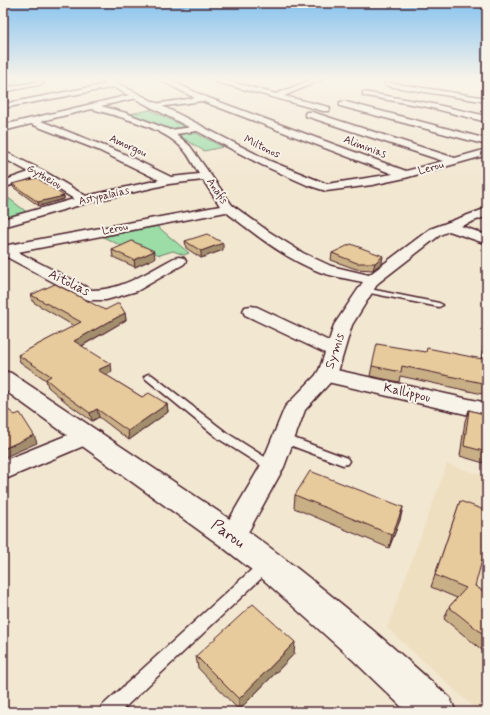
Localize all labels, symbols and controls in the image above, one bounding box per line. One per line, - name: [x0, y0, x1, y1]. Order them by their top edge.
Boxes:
- street label: Amorgou: [107, 132, 149, 161]
- street label: Miltonos: [242, 132, 283, 162]
- street label: Aliminias: [342, 132, 388, 162]
- street label: Lerou: [417, 158, 445, 178]
- street label: Gytheiou: [24, 161, 64, 193]
- street label: Anafis: [203, 175, 231, 207]
- street label: Astypalaias: [77, 183, 131, 209]
- street label: Lerou: [101, 220, 129, 238]
- street label: Aitolias: [46, 266, 93, 300]
- street label: Symis: [321, 331, 349, 371]
- street label: Kallippou: [382, 379, 433, 407]
- street label: Parou: [207, 515, 249, 553]

